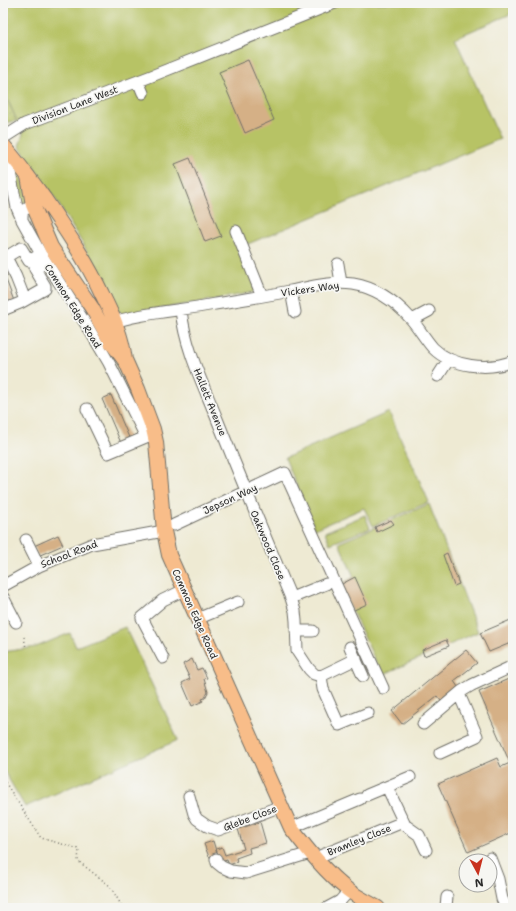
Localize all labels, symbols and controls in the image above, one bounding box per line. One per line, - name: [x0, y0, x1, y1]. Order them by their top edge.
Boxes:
- street label: Division Lane West: [30, 83, 120, 127]
- street label: Common Edge Road: [42, 261, 105, 351]
- street label: Vickers Way: [280, 278, 340, 300]
- street label: Hallett Avenue: [190, 366, 230, 438]
- street label: Jepson Way: [201, 481, 259, 517]
- street label: Oakwood Close: [247, 508, 289, 582]
- street label: School Road: [39, 537, 100, 571]
- street label: Common Edge Road: [169, 567, 221, 662]
- street label: Glebe Close: [221, 802, 279, 834]
- street label: Bramley Close: [325, 821, 393, 859]
- north arrow: [458, 853, 498, 893]
- text: N: [474, 874, 484, 890]

